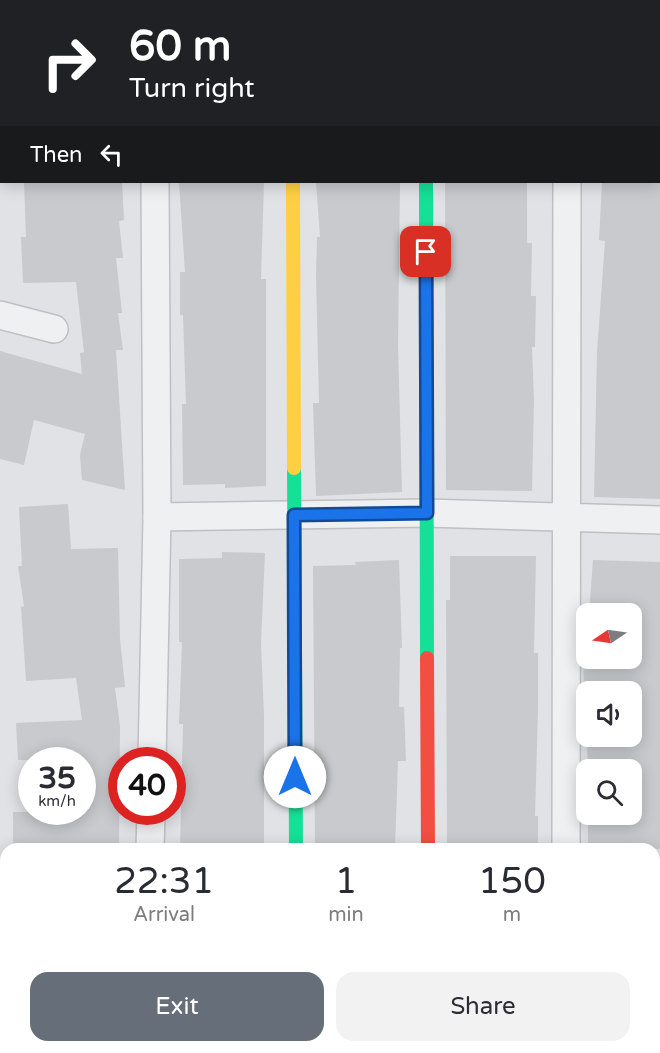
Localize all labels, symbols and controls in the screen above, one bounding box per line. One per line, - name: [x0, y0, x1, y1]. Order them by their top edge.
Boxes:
- text: 60 m: [129, 21, 231, 72]
- icon: right: [30, 24, 108, 102]
- text: Turn right: [129, 72, 255, 105]
- icon: left: [95, 138, 128, 171]
- text: Then: [30, 142, 83, 168]
- pin: [400, 226, 451, 277]
- icon: arrive: [409, 235, 442, 268]
- north arrow: [576, 603, 642, 669]
- map controls: [576, 603, 642, 825]
- button: sound: [576, 681, 642, 747]
- position arrow: [263, 745, 327, 809]
- speed limit sign: 40: [108, 747, 186, 825]
- button: search: [576, 759, 642, 825]
- text: 35: [38, 760, 76, 797]
- text: km/h: [38, 792, 76, 810]
- text: 22:31: [114, 860, 214, 903]
- text: 1: [335, 860, 357, 903]
- text: 150: [478, 860, 546, 903]
- text: Arrival: [133, 903, 195, 927]
- text: min: [328, 903, 364, 927]
- text: m: [503, 903, 521, 927]
- button: Exit: [30, 972, 324, 1041]
- button: Share: [336, 972, 630, 1041]

